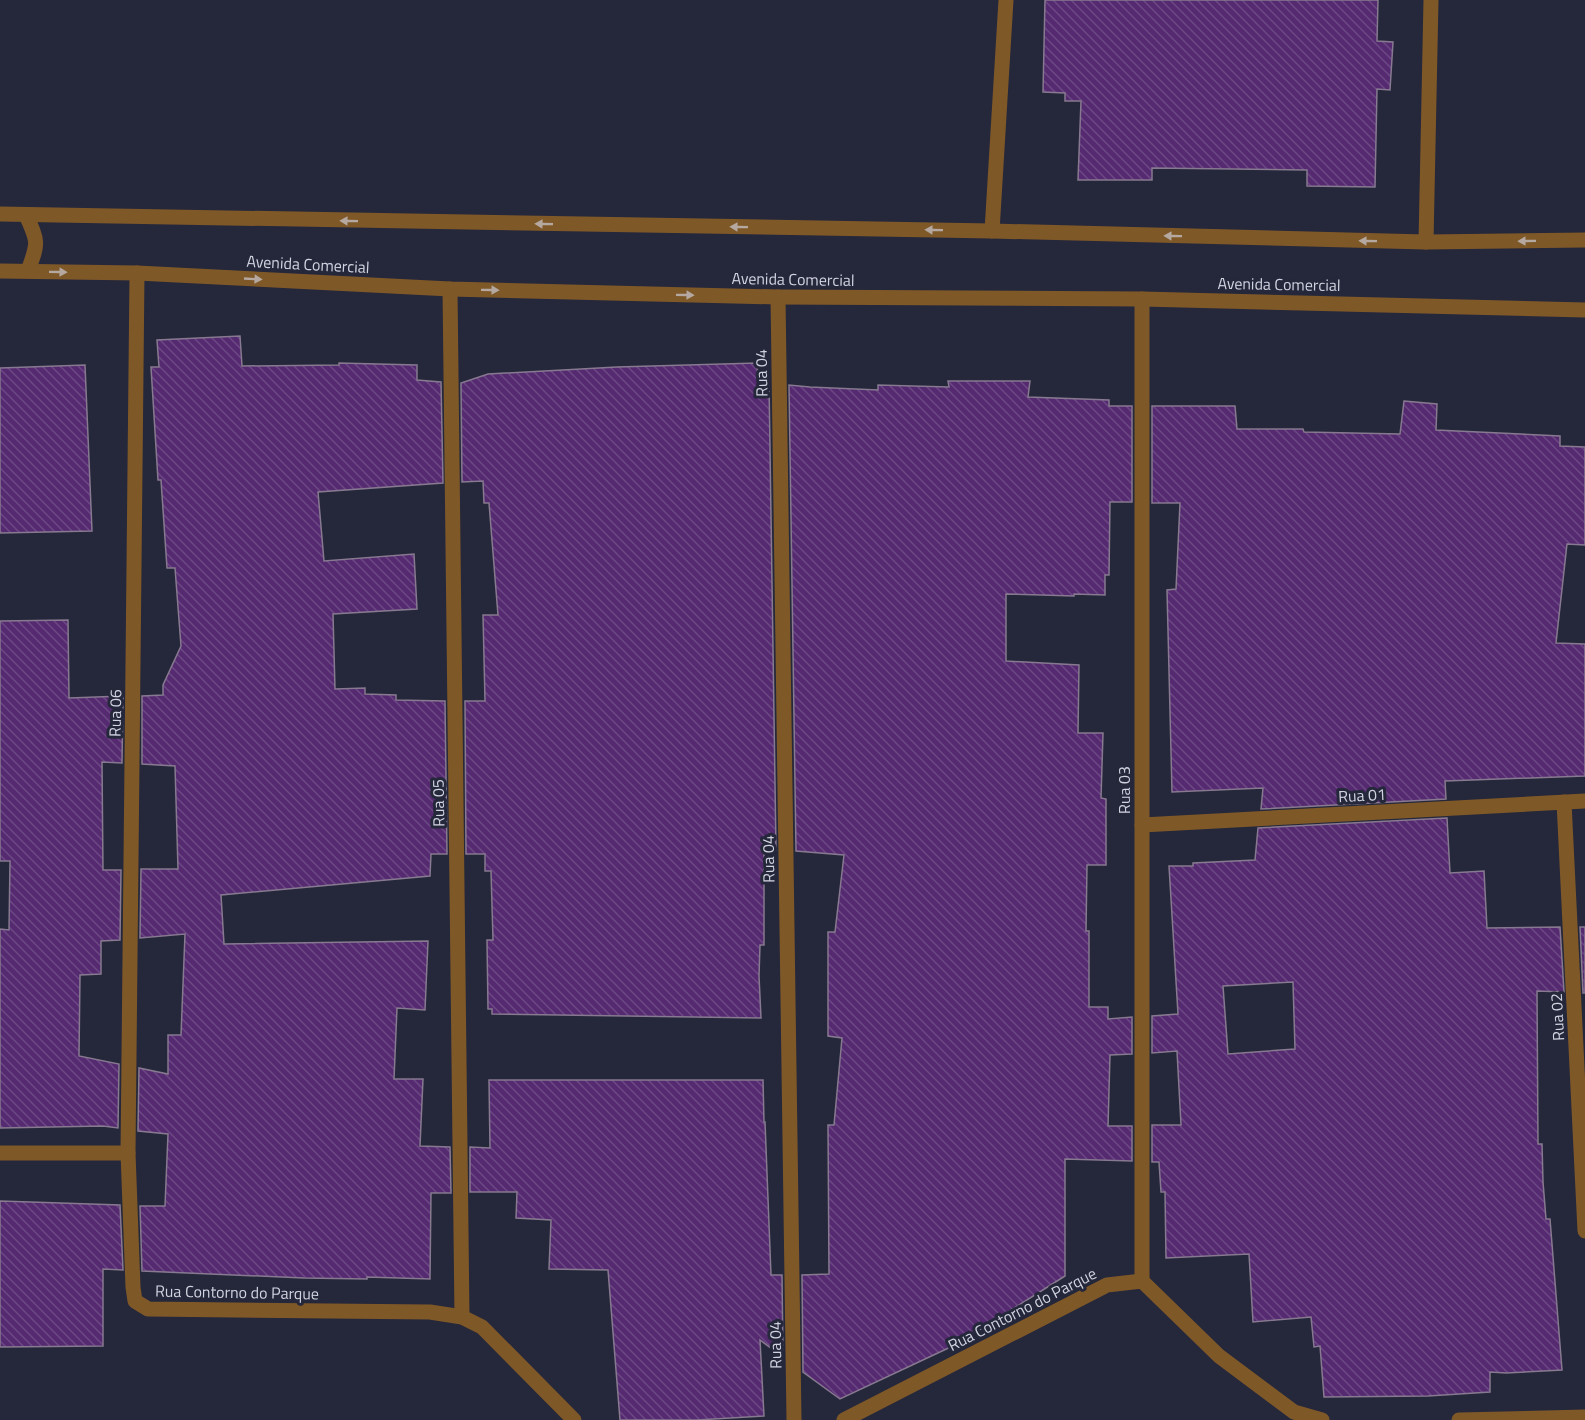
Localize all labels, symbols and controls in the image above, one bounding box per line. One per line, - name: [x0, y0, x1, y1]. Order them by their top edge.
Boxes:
- one-way arrow: [339, 216, 358, 226]
- one-way arrow: [534, 219, 553, 229]
- one-way arrow: [729, 222, 748, 232]
- one-way arrow: [924, 226, 943, 235]
- one-way arrow: [1163, 231, 1182, 241]
- one-way arrow: [1358, 236, 1377, 245]
- one-way arrow: [1517, 236, 1536, 245]
- street label: Avenida Comercial: [246, 249, 370, 279]
- street label: Avenida Comercial: [731, 266, 855, 292]
- one-way arrow: [49, 267, 68, 277]
- street label: Avenida Comercial: [1217, 271, 1341, 297]
- one-way arrow: [244, 274, 263, 283]
- one-way arrow: [481, 286, 500, 295]
- one-way arrow: [675, 290, 694, 300]
- street label: Rua 04: [749, 349, 773, 397]
- street label: Rua 06: [103, 689, 127, 737]
- street label: Rua 03: [1112, 766, 1136, 814]
- street label: Rua 05: [426, 779, 450, 827]
- street label: Rua 01: [1338, 782, 1386, 808]
- street label: Rua 04: [756, 835, 780, 883]
- street label: Rua 02: [1544, 993, 1570, 1041]
- street label: Rua Contorno do Parque: [944, 1261, 1100, 1357]
- street label: Rua Contorno do Parque: [155, 1279, 319, 1305]
- street label: Rua 04: [763, 1321, 787, 1369]

